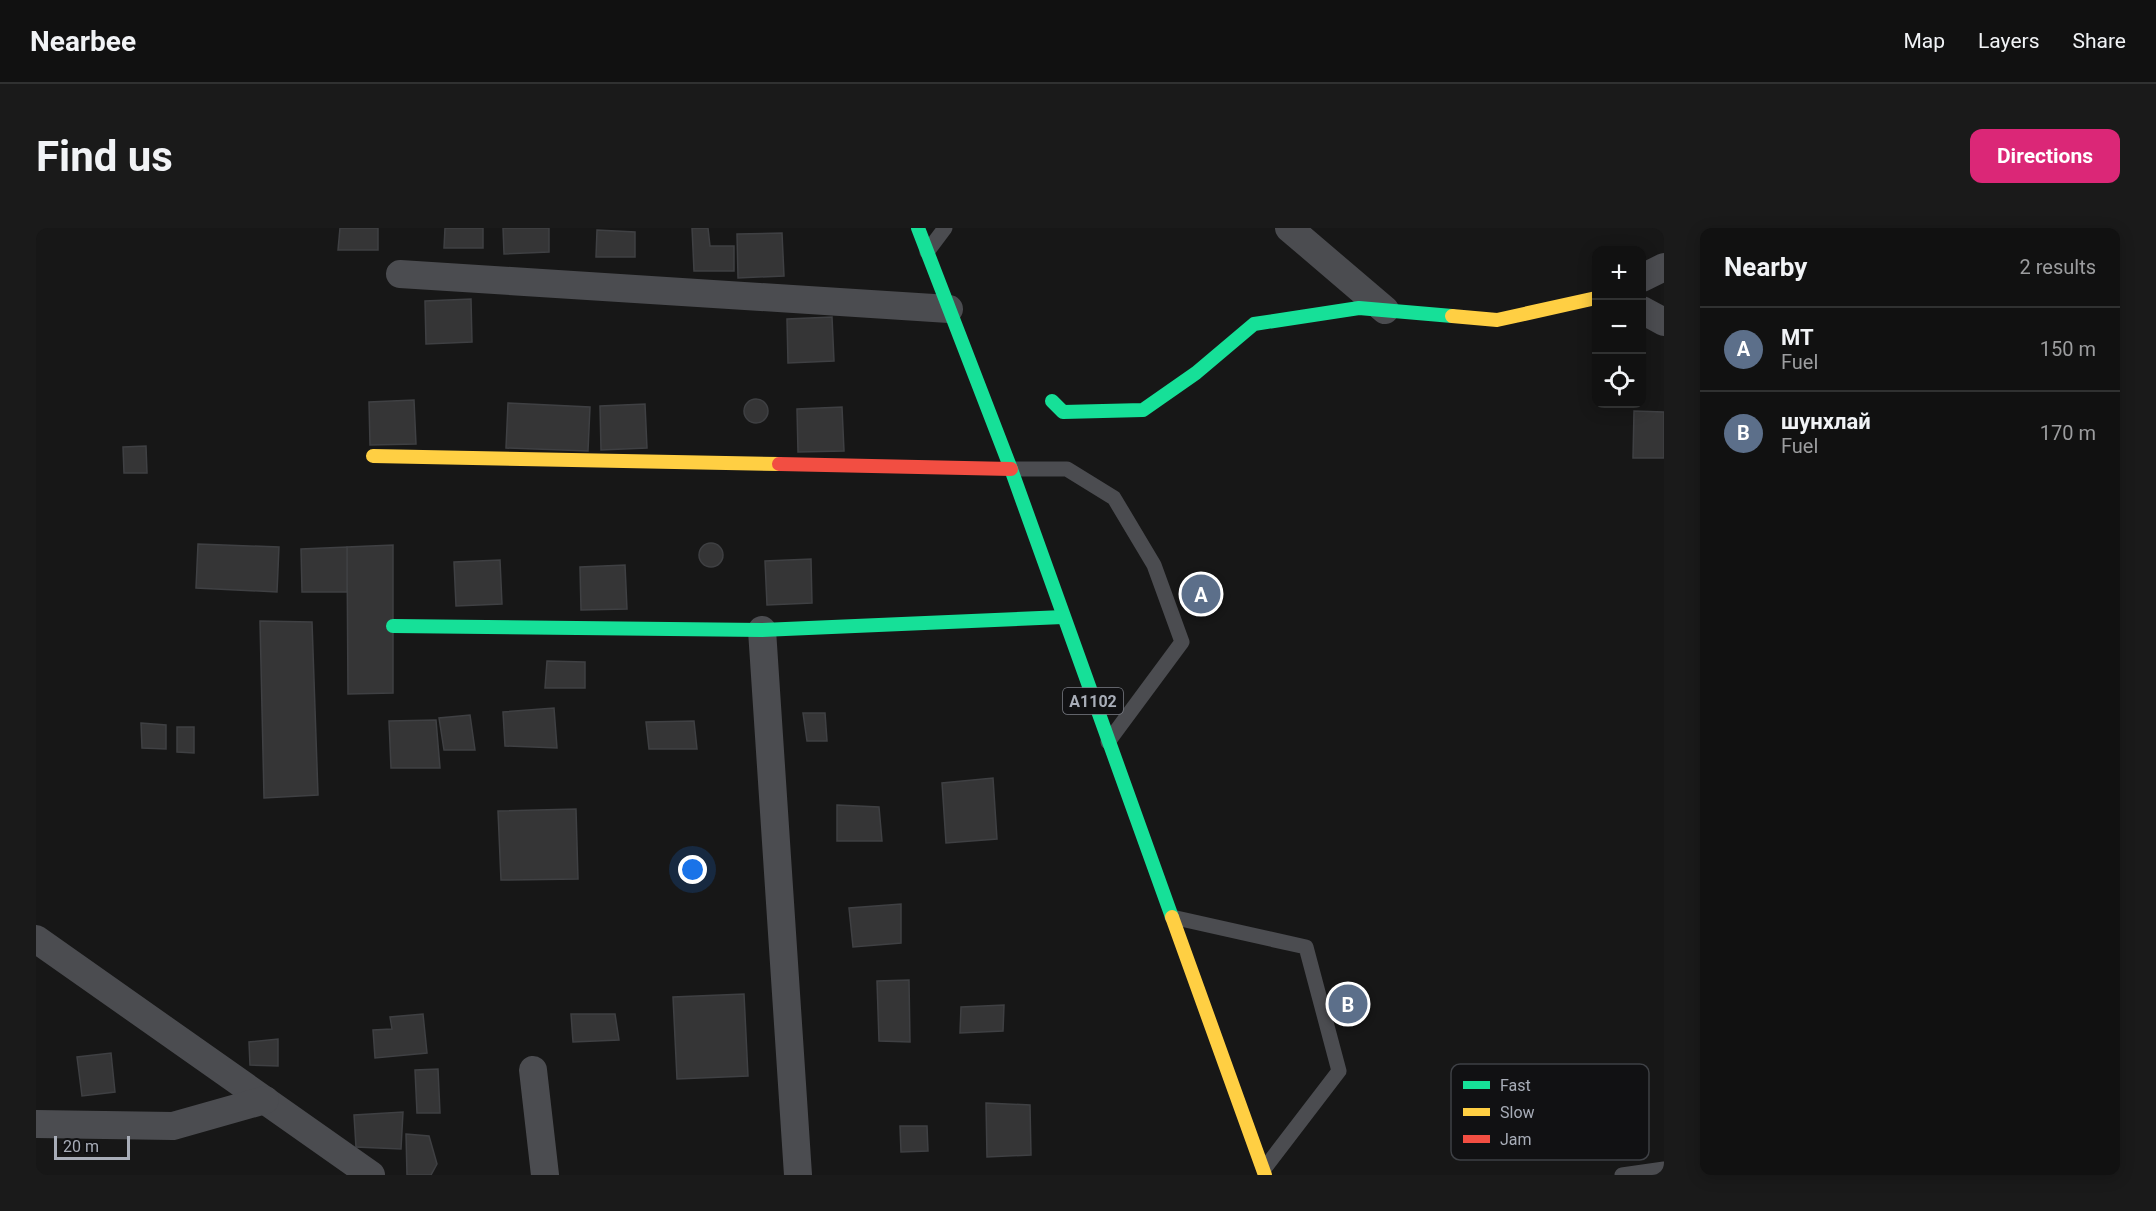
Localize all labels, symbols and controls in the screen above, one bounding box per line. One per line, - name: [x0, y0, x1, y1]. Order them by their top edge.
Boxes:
- text: Nearbee: [30, 25, 136, 58]
- text: Map: [1903, 29, 1945, 53]
- text: Layers: [1978, 29, 2039, 53]
- text: Share: [2072, 29, 2126, 53]
- button: Directions: [1970, 129, 2120, 183]
- text: Find us: [36, 132, 173, 181]
- map controls: [1592, 246, 1646, 408]
- button: +: [1592, 246, 1646, 300]
- text: Nearby: [1724, 252, 1807, 282]
- text: 2 results: [2020, 255, 2096, 279]
- button: −: [1592, 300, 1646, 354]
- text: МТ: [1781, 325, 1814, 350]
- text: A: [1737, 337, 1750, 361]
- text: 150 m: [2040, 337, 2096, 361]
- text: Fuel: [1781, 350, 1818, 374]
- button: locate: [1592, 354, 1646, 408]
- text: шунхлай: [1781, 409, 1871, 434]
- text: B: [1737, 421, 1750, 445]
- text: 170 m: [2040, 421, 2096, 445]
- text: Fuel: [1781, 434, 1818, 458]
- pin: A: [1182, 572, 1220, 616]
- road number: A1102: [1063, 688, 1123, 714]
- your location: [678, 855, 707, 884]
- pin: B: [1328, 982, 1368, 1026]
- legend: [1451, 1064, 1649, 1160]
- text: Fast: [1500, 1076, 1531, 1095]
- text: Slow: [1500, 1103, 1535, 1122]
- text: Jam: [1500, 1130, 1532, 1149]
- scale bar: [54, 1133, 130, 1160]
- text: 20 m: [63, 1137, 99, 1156]

